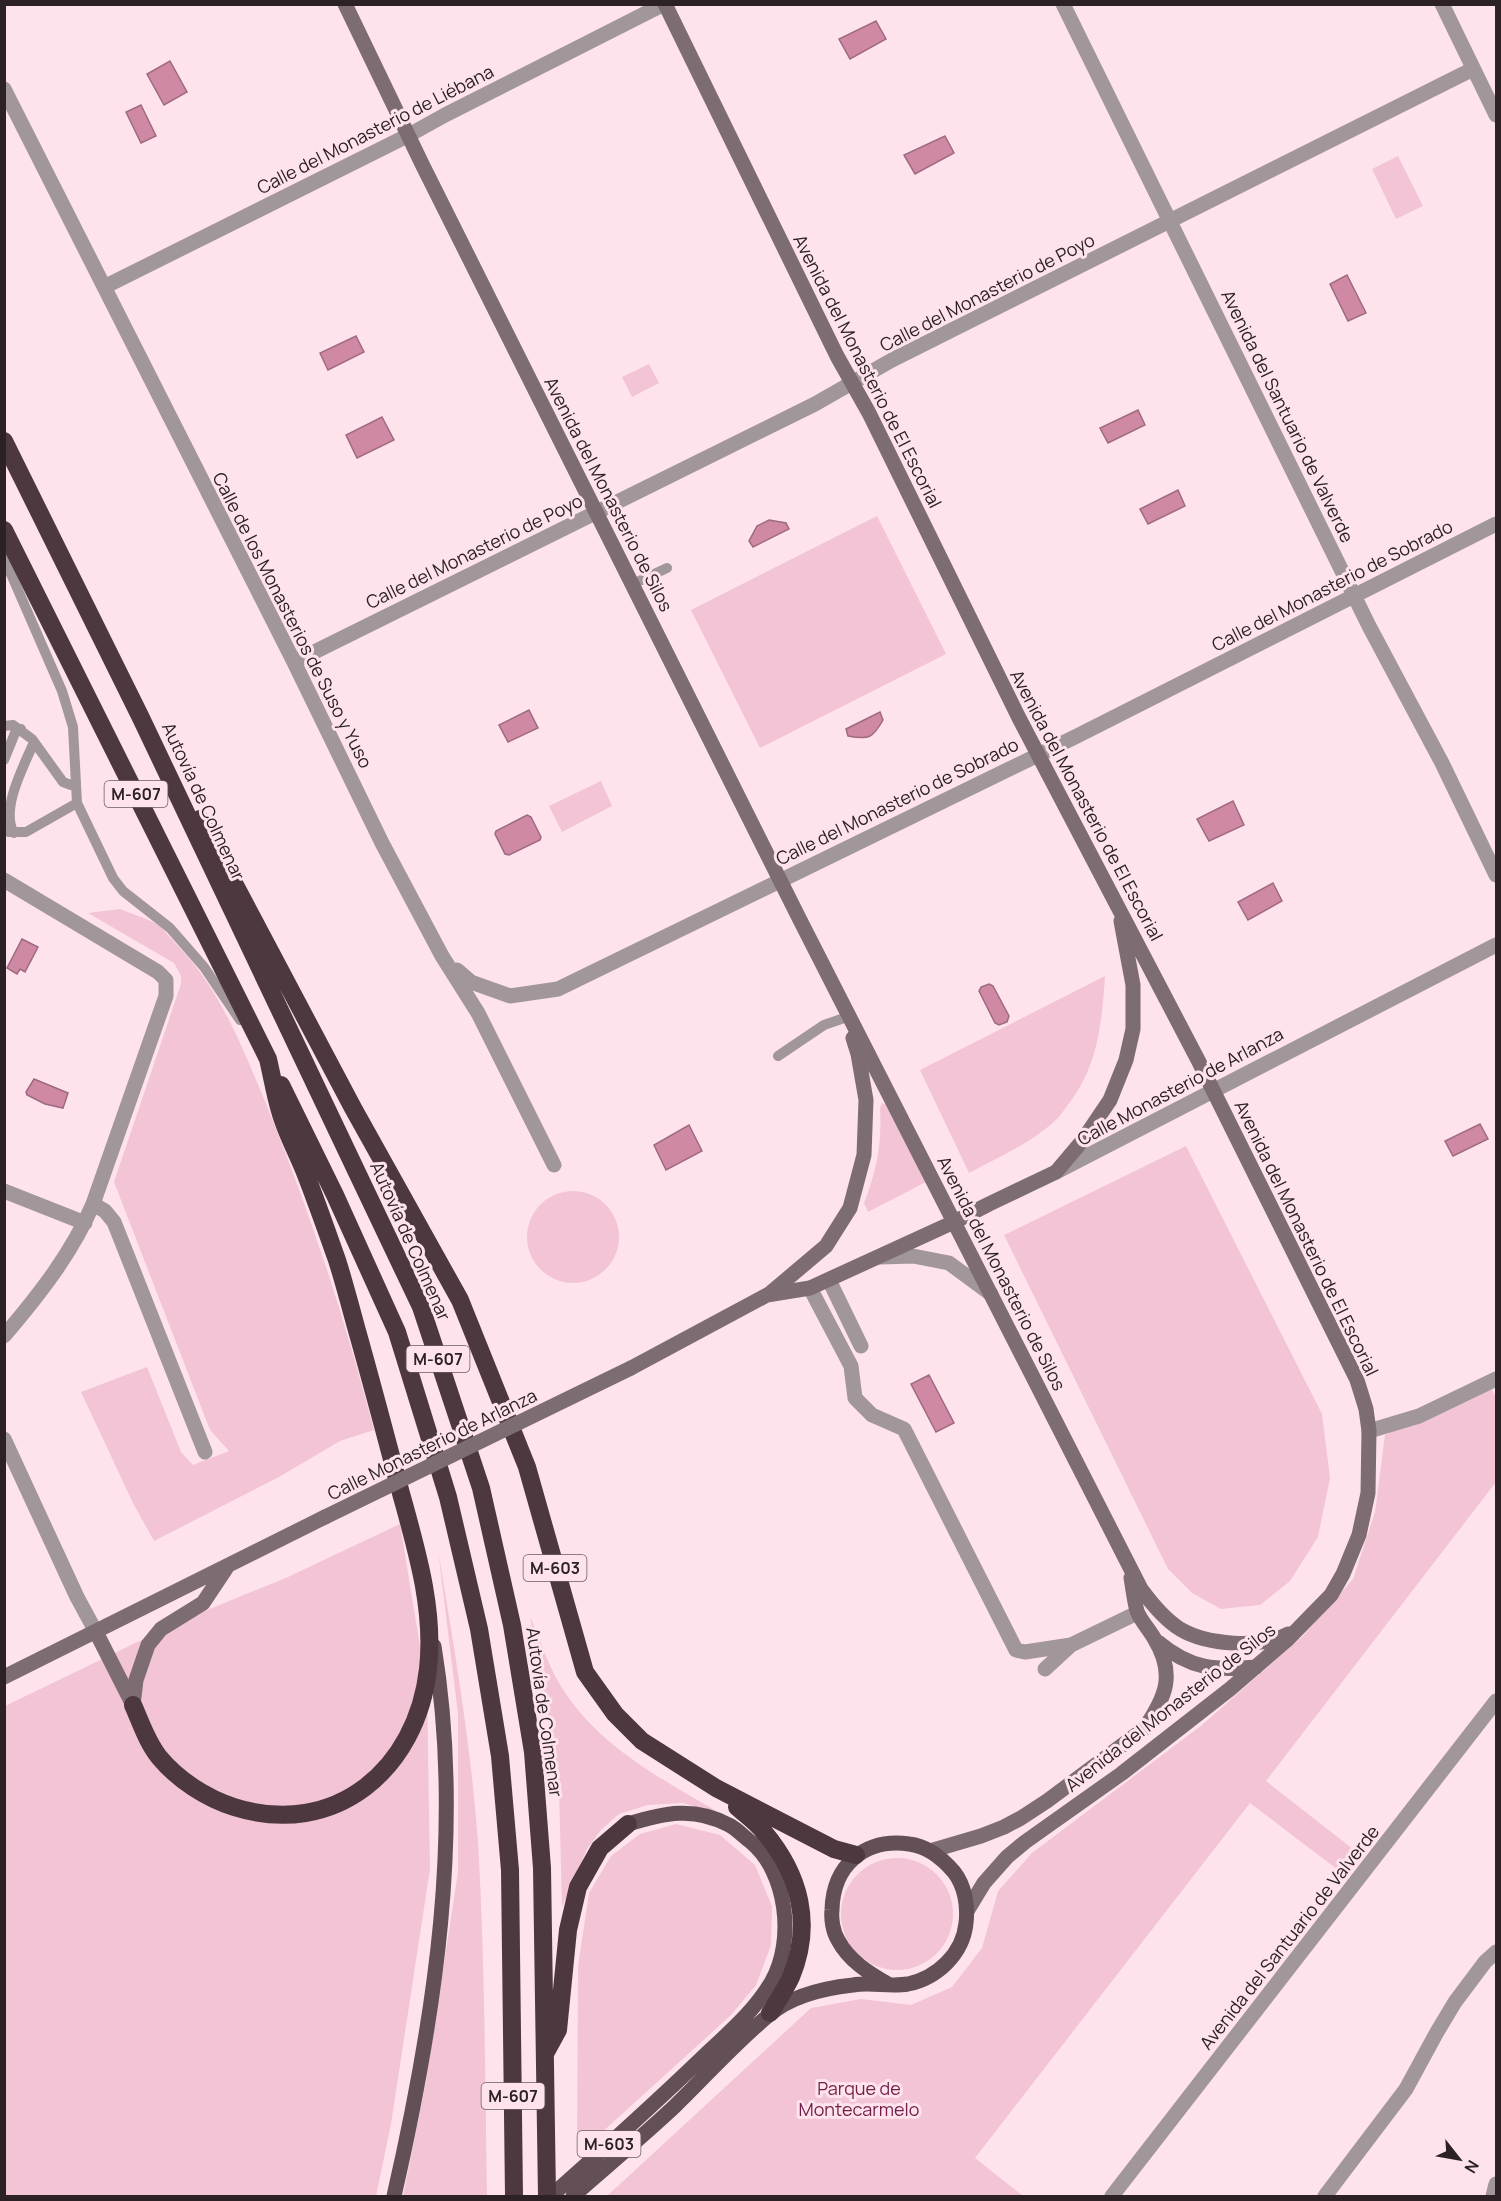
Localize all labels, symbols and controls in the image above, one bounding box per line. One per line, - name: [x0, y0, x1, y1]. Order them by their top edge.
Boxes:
- street label: Calle del Monasterio de Liébana: [253, 59, 497, 199]
- street label: Calle del Monasterio de Poyo: [875, 227, 1099, 357]
- street label: Avenida del Monasterio de El Escorial: [788, 230, 948, 512]
- street label: Avenida del Santuario de Valverde: [1216, 286, 1360, 546]
- street label: Avenida del Monasterio de Silos: [539, 373, 679, 615]
- street label: Calle de los Monasterios de Suso y Yuso: [208, 468, 378, 772]
- street label: Calle del Monasterio de Poyo: [362, 488, 586, 614]
- street label: Calle del Monasterio de Sobrado: [1207, 514, 1457, 656]
- street label: Avenida del Monasterio de El Escorial: [1005, 665, 1169, 945]
- street label: Autovía de Colmenar: [157, 718, 251, 884]
- street label: Calle del Monasterio de Sobrado: [772, 732, 1022, 870]
- road number: M-607: [104, 781, 168, 807]
- street label: Calle Monasterio de Arlanza: [1073, 1021, 1287, 1151]
- street label: Avenida del Monasterio de El Escorial: [1230, 1096, 1384, 1380]
- street label: Avenida del Monasterio de Silos: [932, 1152, 1072, 1394]
- street label: Autovía de Colmenar: [365, 1158, 457, 1325]
- road number: M-607: [406, 1346, 470, 1372]
- street label: Calle Monasterio de Arlanza: [323, 1383, 541, 1505]
- road number: M-603: [524, 1555, 586, 1581]
- street label: Avenida del Monasterio de Silos: [1060, 1617, 1280, 1797]
- street label: Autovía de Colmenar: [521, 1625, 569, 1799]
- street label: Avenida del Santuario de Valverde: [1194, 1820, 1384, 2054]
- park label: Parque de Montecarmelo: [799, 2076, 919, 2121]
- road number: M-607: [482, 2083, 544, 2109]
- north arrow: [1429, 2129, 1489, 2189]
- road number: M-603: [578, 2131, 640, 2157]
- text: N: [1459, 2156, 1484, 2177]

